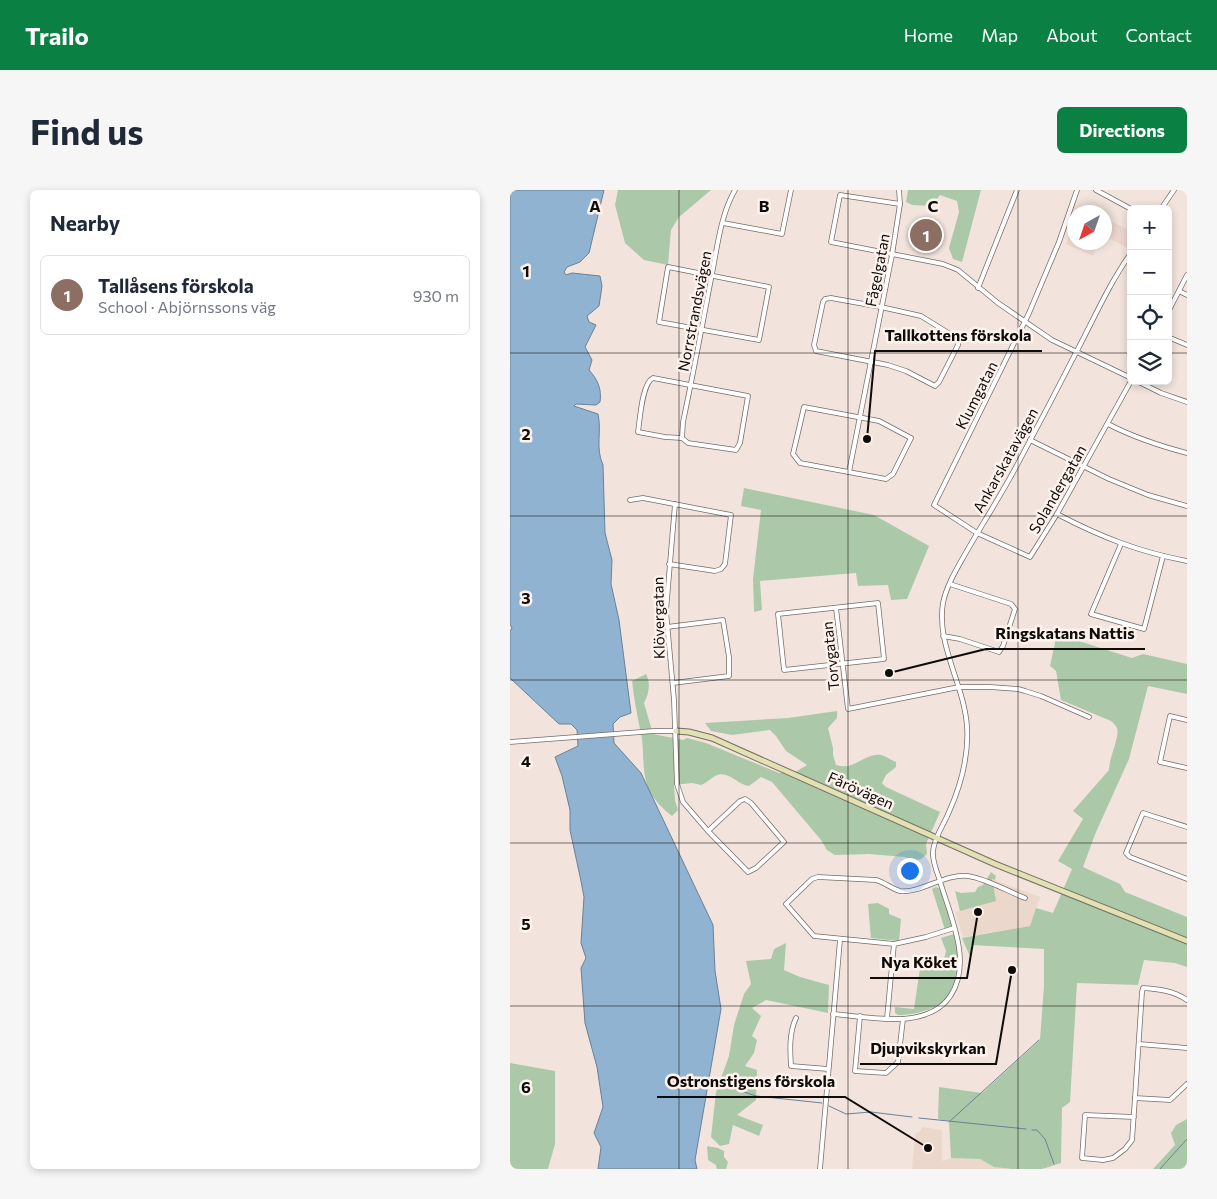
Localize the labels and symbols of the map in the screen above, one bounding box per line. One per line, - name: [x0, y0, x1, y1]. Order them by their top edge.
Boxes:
- text: A: [589, 196, 601, 215]
- text: B: [759, 196, 770, 215]
- text: C: [928, 196, 939, 215]
- north arrow: [1067, 205, 1112, 250]
- pin: 1: [910, 216, 942, 254]
- street label: Fågelgatan: [861, 232, 893, 308]
- street label: Norrstrandsvägen: [673, 249, 715, 373]
- text: 1: [522, 261, 530, 280]
- callout: Tallkottens förskola: [875, 320, 1042, 351]
- text: Tallkottens förskola: [884, 325, 1032, 344]
- street label: Klumgatan: [951, 358, 1001, 432]
- street label: Ankarskatavägen: [969, 404, 1041, 516]
- text: 2: [521, 424, 531, 443]
- street label: Solandergatan: [1024, 442, 1090, 536]
- street label: Klövergatan: [648, 577, 668, 659]
- text: 3: [521, 588, 531, 607]
- callout: Ringskatans Nattis: [986, 618, 1145, 649]
- street label: Torvgatan: [817, 621, 843, 691]
- text: Ringskatans Nattis: [995, 623, 1135, 642]
- text: 4: [521, 751, 531, 770]
- street label: Fårövägen: [825, 767, 897, 813]
- your location: [897, 858, 923, 884]
- text: 5: [521, 914, 531, 933]
- callout: Nya Köket: [870, 947, 967, 978]
- text: Nya Köket: [881, 952, 957, 971]
- callout: Djupvikskyrkan: [860, 1033, 996, 1064]
- text: Djupvikskyrkan: [870, 1038, 986, 1057]
- callout: Ostronstigens förskola: [657, 1066, 845, 1097]
- text: Ostronstigens förskola: [667, 1071, 835, 1090]
- text: 6: [521, 1077, 531, 1096]

